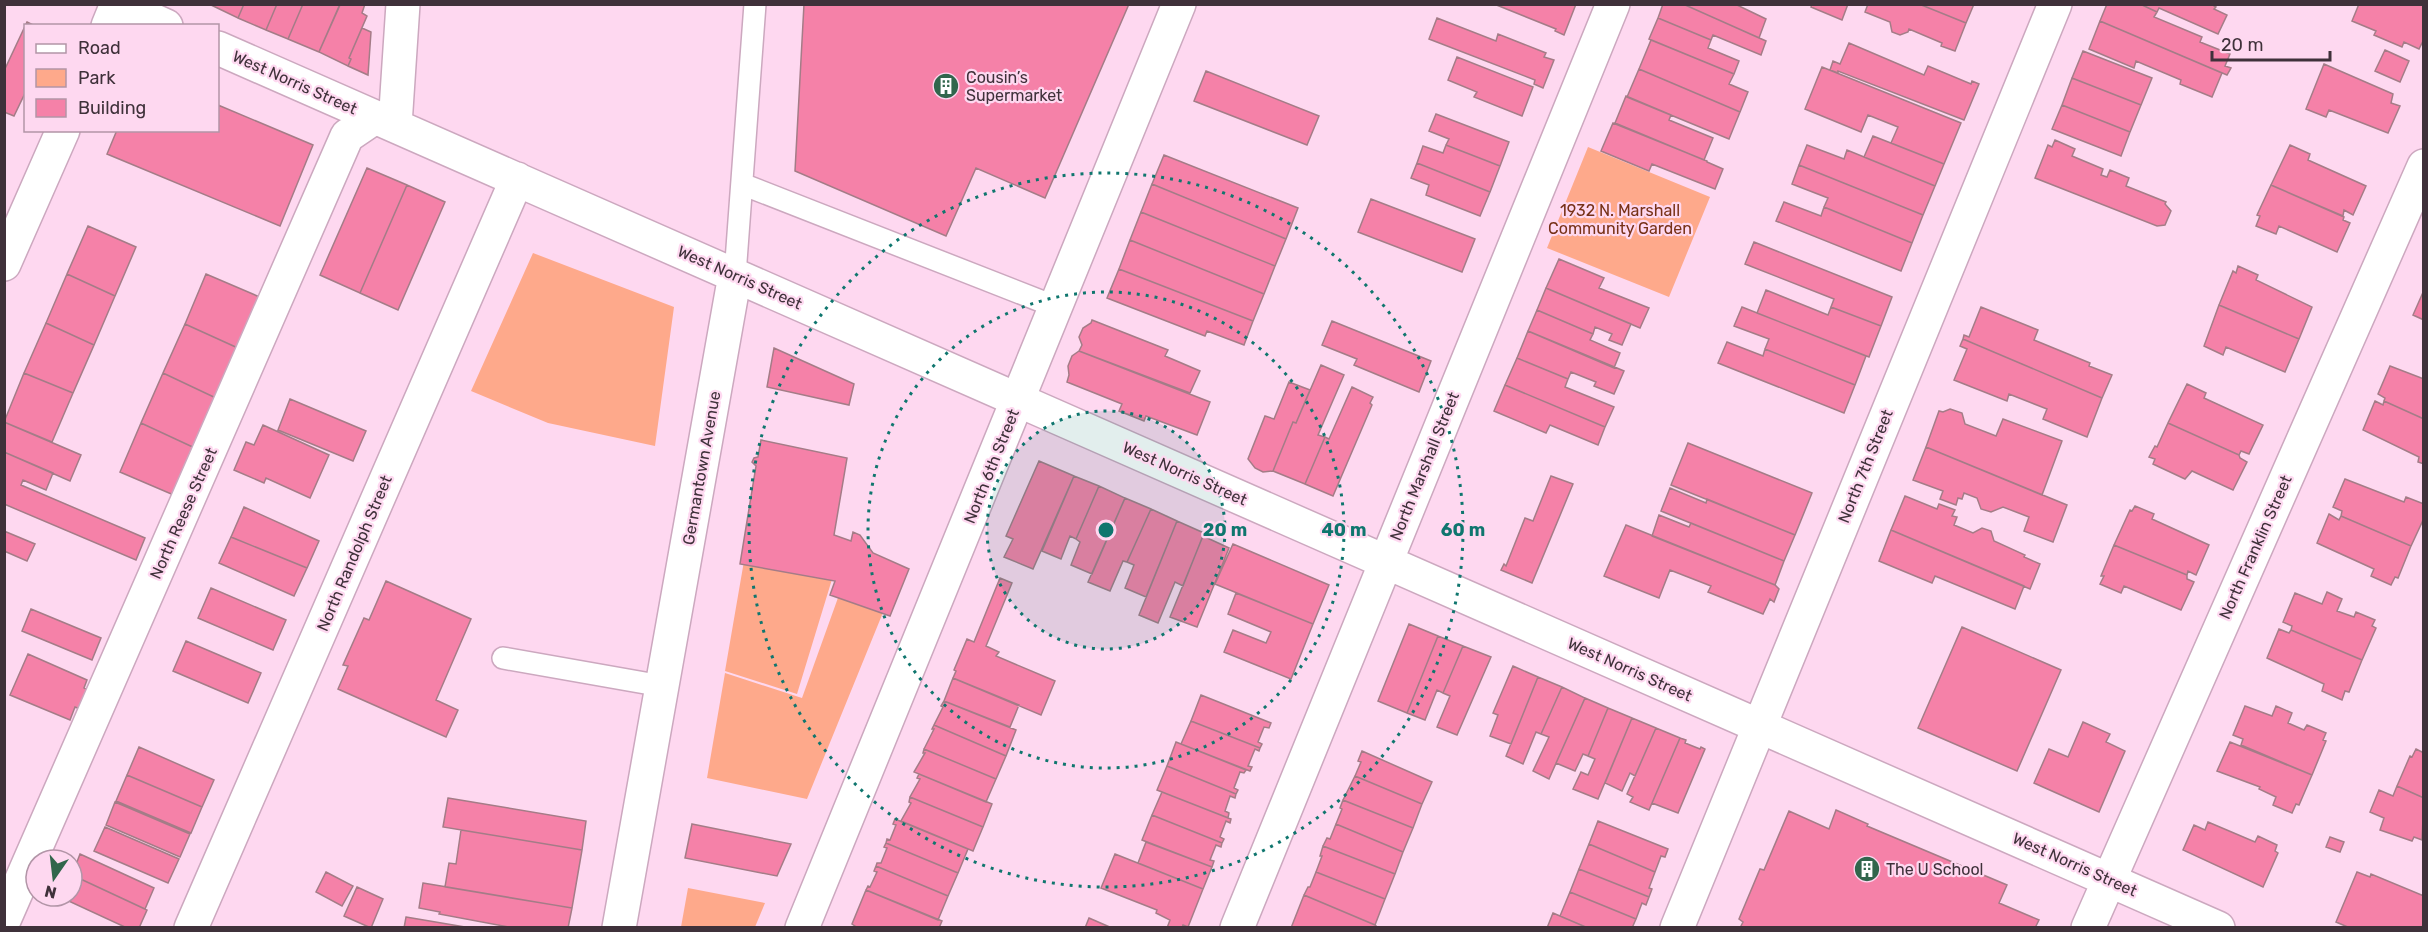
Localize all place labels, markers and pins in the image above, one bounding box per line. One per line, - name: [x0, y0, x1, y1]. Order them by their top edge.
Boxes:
- place label: Cousin’s Supermarket: [966, 68, 1062, 105]
- building icon: Cousin’s Supermarket: [931, 71, 961, 101]
- centre of rings: [1096, 520, 1116, 540]
- building icon: The U School: [1852, 854, 1882, 884]
- place label: The U School: [1886, 860, 1984, 879]

